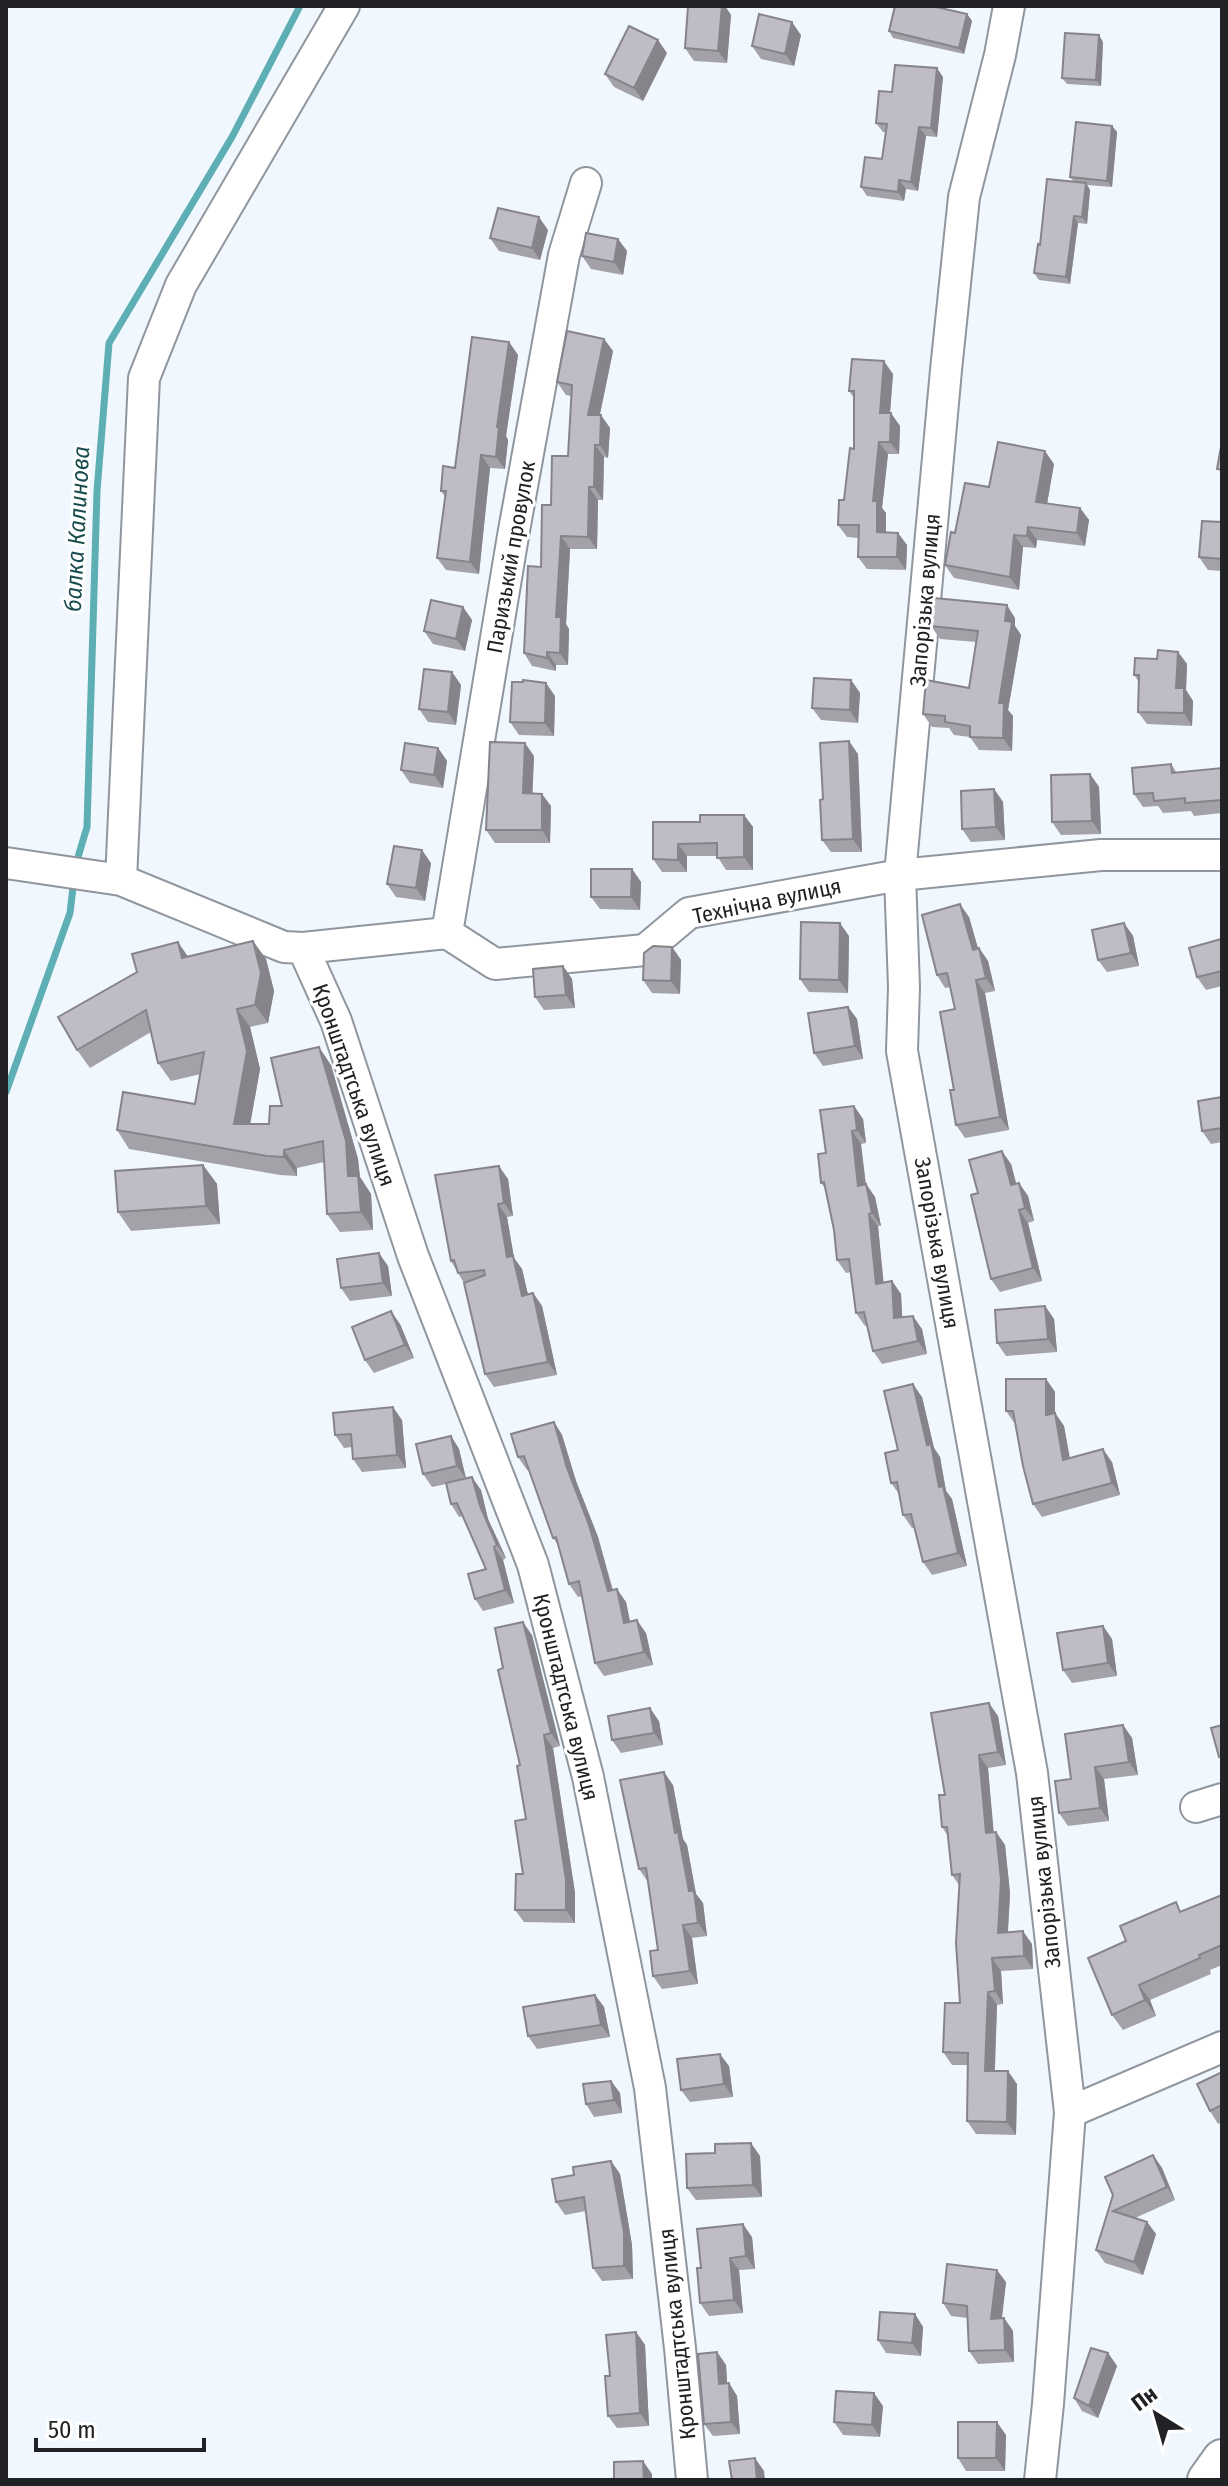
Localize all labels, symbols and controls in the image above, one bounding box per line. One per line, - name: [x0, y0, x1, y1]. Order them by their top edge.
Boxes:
- water label: балка Калинова: [59, 445, 95, 613]
- street label: Паризький провулок: [481, 458, 541, 655]
- street label: Запорізька вулиця: [904, 512, 946, 688]
- street label: Технічна вулиця: [690, 872, 844, 930]
- street label: Кронштадтська вулиця: [307, 980, 401, 1190]
- street label: Запорізька вулиця: [909, 1155, 965, 1331]
- street label: Кронштадтська вулиця: [527, 1591, 605, 1803]
- street label: Запорізька вулиця: [1022, 1794, 1066, 1970]
- street label: Кронштадтська вулиця: [652, 2227, 702, 2441]
- north arrow: [1116, 2374, 1196, 2454]
- text: Пн: [1126, 2380, 1162, 2417]
- scale bar: [36, 2402, 204, 2452]
- text: 50 m: [48, 2416, 96, 2444]

